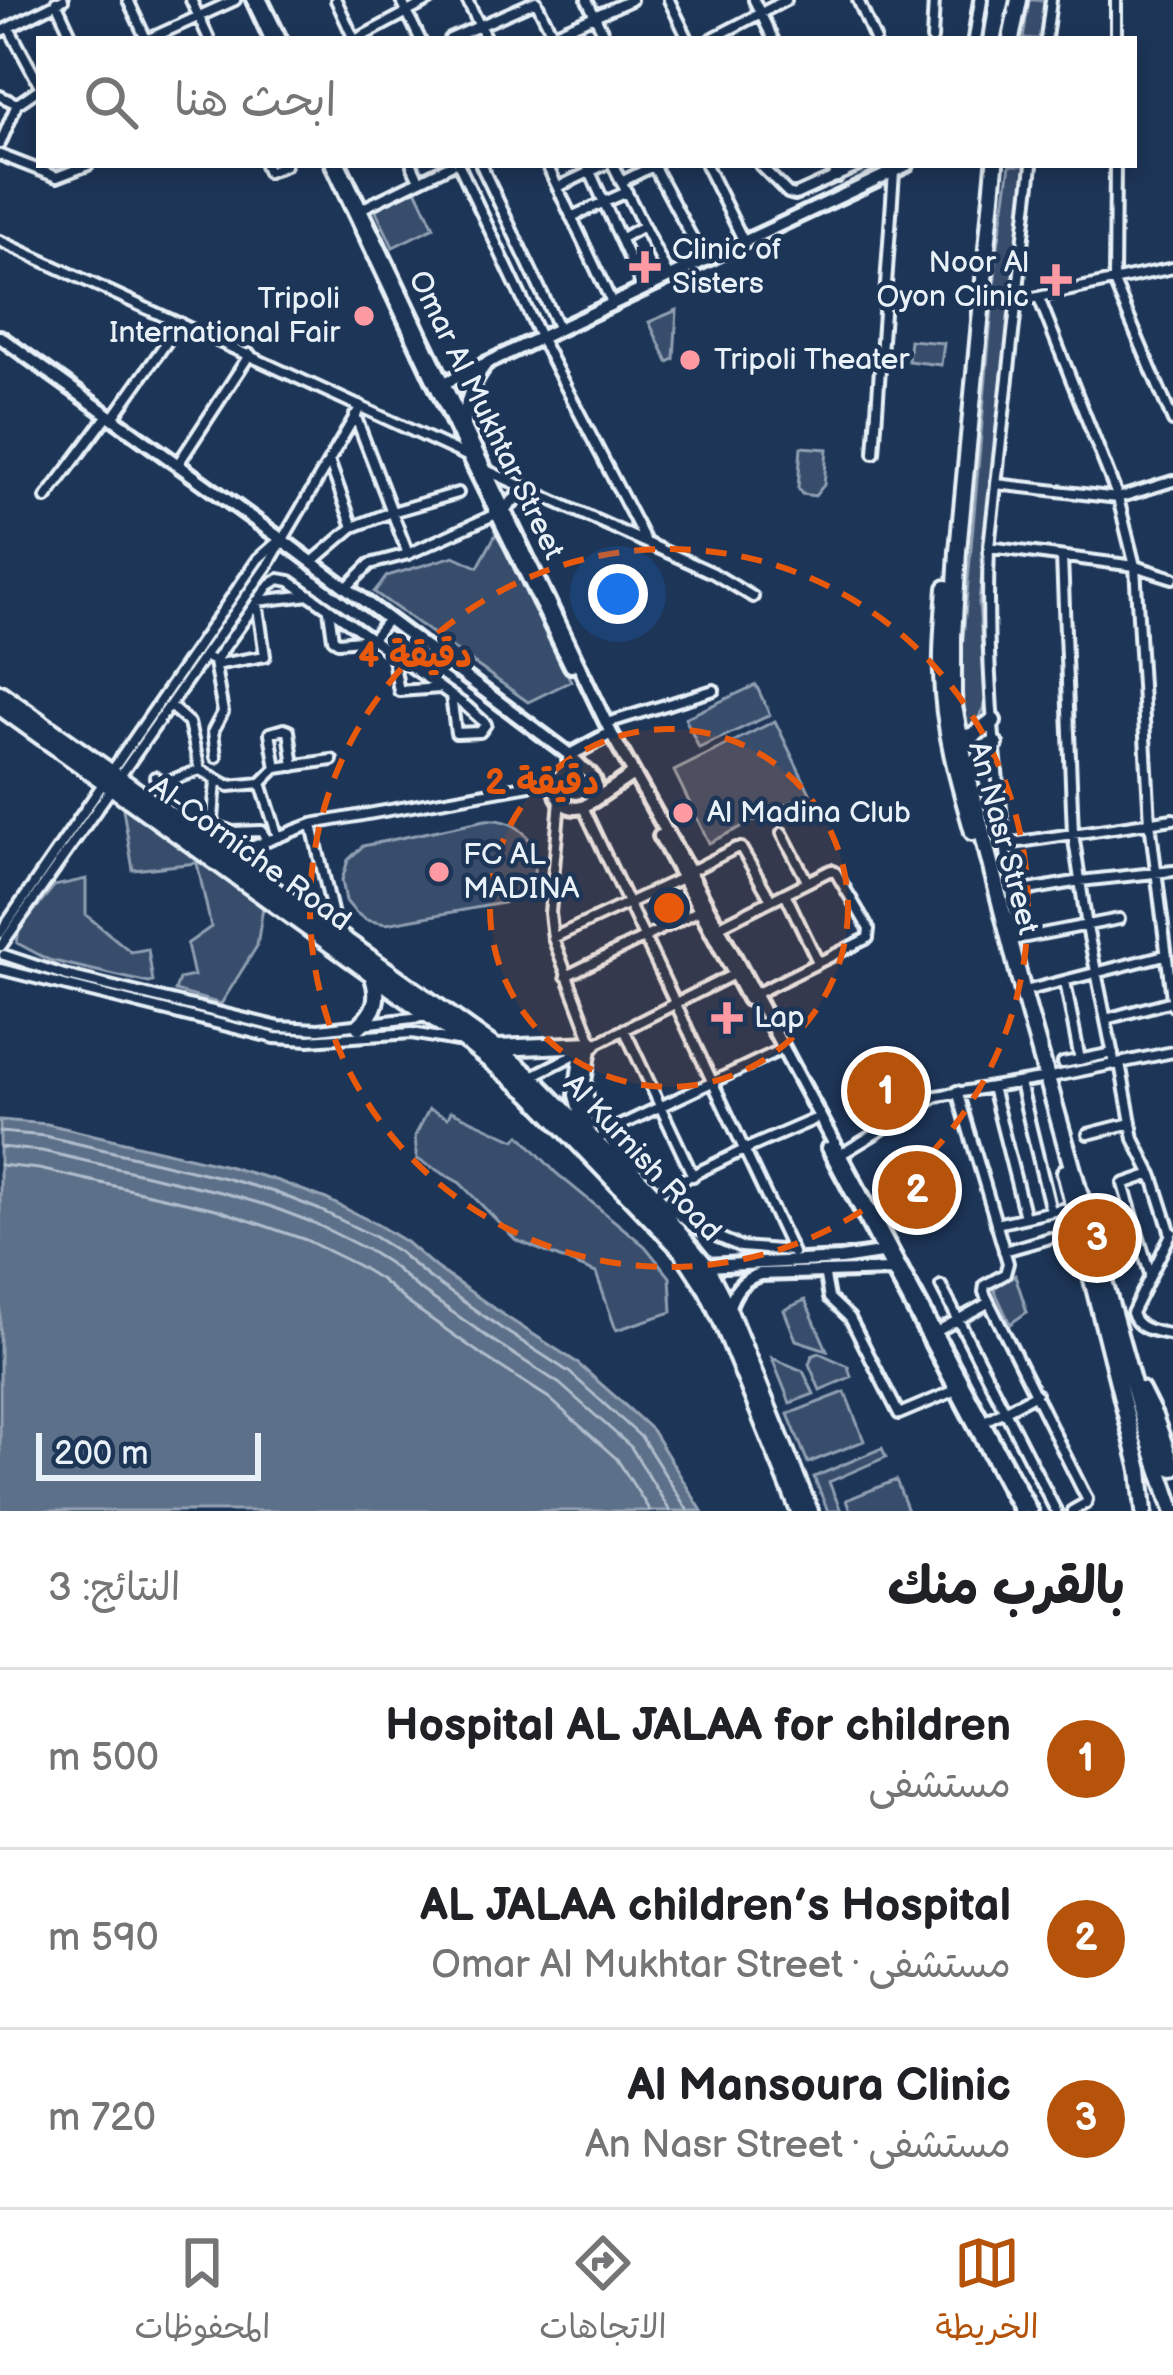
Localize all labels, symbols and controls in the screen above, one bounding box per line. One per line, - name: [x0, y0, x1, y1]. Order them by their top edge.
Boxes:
- search box: [36, 36, 1137, 168]
- icon: search: [78, 69, 144, 135]
- text: ابحث هنا: [174, 74, 337, 129]
- place label: Clinic of Sisters: [672, 232, 781, 302]
- place label: Noor Al Oyon Clinic: [876, 245, 1029, 315]
- marker: Clinic of Sisters: [629, 251, 661, 283]
- marker: Noor Al Oyon Clinic: [1040, 264, 1072, 296]
- street label: Omar Al Mukhtar Street: [400, 265, 572, 565]
- place label: Tripoli International Fair: [109, 281, 341, 351]
- marker: Tripoli International Fair: [351, 303, 377, 329]
- place label: Tripoli Theater: [714, 342, 910, 378]
- marker: Tripoli Theater: [677, 347, 703, 373]
- your location: [588, 564, 648, 624]
- text: 4 دقيقة: [358, 635, 472, 678]
- street label: An Nasr Street: [960, 737, 1046, 939]
- text: 2 دقيقة: [485, 762, 599, 805]
- street label: Al-Corniche Road: [142, 769, 358, 939]
- place label: Al Madina Club: [707, 795, 911, 831]
- marker: Al Madina Club: [670, 800, 696, 826]
- place label: FC AL MADINA: [463, 837, 580, 907]
- marker: FC AL MADINA: [426, 859, 452, 885]
- centre of rings: [648, 887, 690, 929]
- place label: Lap: [754, 1000, 805, 1036]
- marker: Lap: [711, 1002, 743, 1034]
- pin: 1: [847, 1046, 925, 1136]
- street label: Al Kurnish Road: [555, 1067, 729, 1249]
- pin: 2: [878, 1145, 956, 1235]
- pin: 3: [1058, 1193, 1136, 1283]
- scale bar: [36, 1427, 261, 1480]
- text: 200 m: [54, 1434, 148, 1474]
- text: بالقرب منك: [888, 1557, 1125, 1618]
- text: النتائج: 3: [48, 1565, 180, 1612]
- text: Hospital AL JALAA for children: [385, 1699, 1011, 1754]
- text: 500 m: [48, 1735, 159, 1782]
- text: 1: [1078, 1735, 1094, 1782]
- text: مستشفى: [868, 1762, 1011, 1809]
- text: AL JALAA children’s Hospital: [420, 1879, 1011, 1934]
- text: 590 m: [48, 1915, 159, 1962]
- text: 2: [1074, 1915, 1098, 1962]
- text: مستشفى · Omar Al Mukhtar Street: [431, 1942, 1011, 1989]
- text: Al Mansoura Clinic: [627, 2059, 1011, 2114]
- text: 720 m: [48, 2095, 156, 2142]
- text: 3: [1075, 2095, 1097, 2142]
- text: مستشفى · An Nasr Street: [585, 2122, 1011, 2169]
- tab: المحفوظات: [134, 2230, 270, 2356]
- tab: الاتجاهات: [539, 2230, 667, 2356]
- tab: الخريطة: [936, 2230, 1039, 2356]

